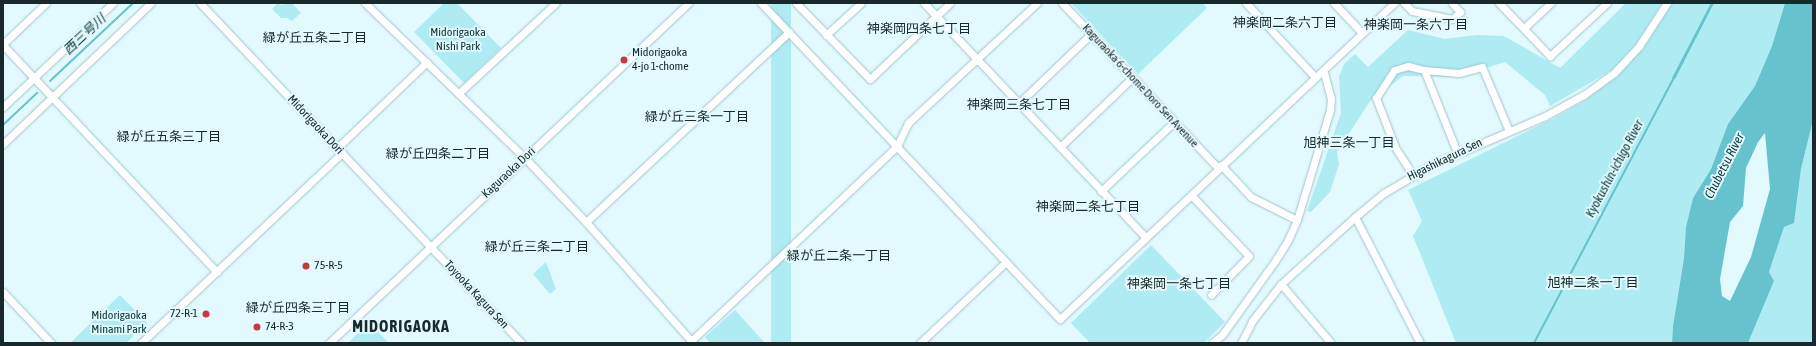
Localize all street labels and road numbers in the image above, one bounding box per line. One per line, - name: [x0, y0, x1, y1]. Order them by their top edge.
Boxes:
- street label: Kaguraoka 6-chome Doro Sen Avenue: [1079, 21, 1201, 151]
- street label: Midorigaoka Dori: [284, 92, 346, 158]
- street label: Higashikagura Sen: [1405, 136, 1485, 184]
- street label: Kaguraoka Dori: [479, 145, 539, 201]
- street label: Toyooka Kagura Sen: [441, 258, 511, 332]

